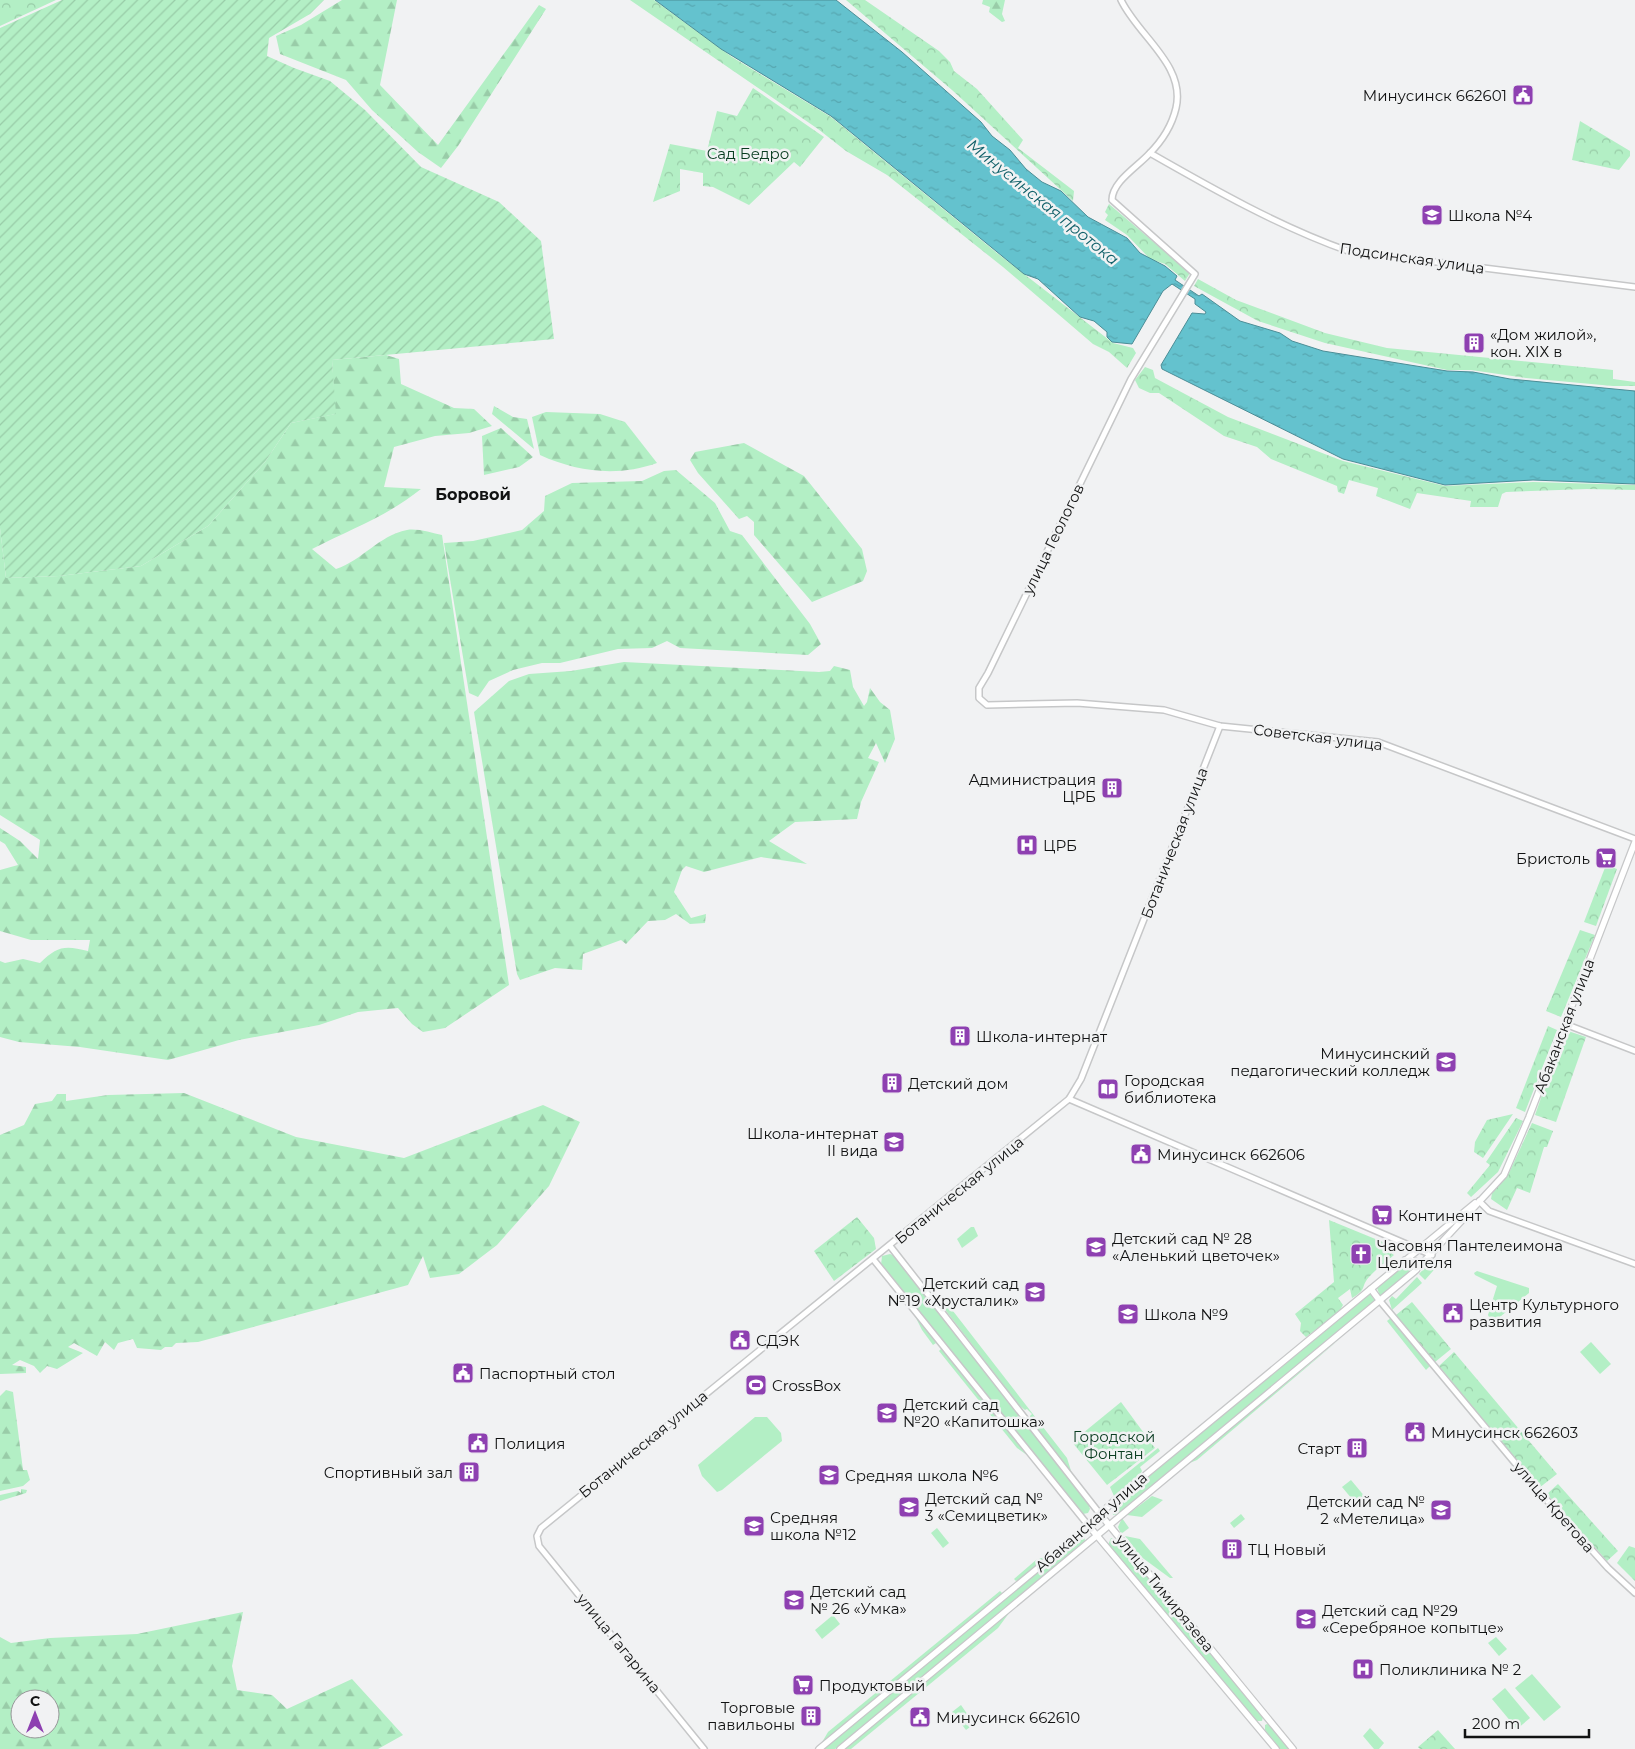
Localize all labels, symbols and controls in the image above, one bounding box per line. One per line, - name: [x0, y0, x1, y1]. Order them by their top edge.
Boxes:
- public building icon: Минусинск 662601: [1511, 83, 1535, 107]
- place label: Минусинск 662601: [1363, 86, 1507, 105]
- water label: Минусинская протока: [963, 135, 1123, 269]
- park label: Сад Бедро: [707, 144, 789, 163]
- school or university icon: Школа №4: [1420, 203, 1444, 227]
- place label: Школа №4: [1448, 206, 1532, 225]
- street label: Подсинская улица: [1338, 238, 1486, 278]
- place label: «Дом жилой», кон. ХIХ в: [1490, 325, 1596, 361]
- building icon: «Дом жилой», кон. ХIХ в: [1462, 331, 1486, 355]
- street label: улица Геологов: [1018, 481, 1088, 598]
- district label: Боровой: [435, 485, 511, 504]
- street label: Советская улица: [1252, 720, 1384, 754]
- street label: Ботаническая улица: [1136, 765, 1212, 921]
- place label: Администрация ЦРБ: [968, 770, 1096, 806]
- building icon: Администрация ЦРБ: [1100, 776, 1124, 800]
- hospital icon: ЦРБ: [1015, 833, 1039, 857]
- place label: ЦРБ: [1043, 836, 1077, 855]
- supermarket icon: Бристоль: [1594, 846, 1618, 870]
- place label: Бристоль: [1516, 849, 1590, 868]
- street label: Абаканская улица: [1530, 956, 1598, 1096]
- building icon: Школа-интернат: [948, 1024, 972, 1048]
- place label: Школа-интернат: [976, 1027, 1108, 1046]
- place label: Минусинский педагогический колледж: [1230, 1044, 1431, 1080]
- school or university icon: Минусинский педагогический колледж: [1434, 1050, 1458, 1074]
- building icon: Детский дом: [880, 1071, 904, 1095]
- place label: Городская библиотека: [1124, 1071, 1216, 1107]
- place label: Детский дом: [908, 1074, 1008, 1093]
- library icon: Городская библиотека: [1096, 1077, 1120, 1101]
- place label: Школа-интернат II вида: [747, 1124, 879, 1160]
- school or university icon: Школа-интернат II вида: [882, 1130, 906, 1154]
- street label: Ботаническая улица: [891, 1132, 1027, 1248]
- public building icon: Минусинск 662606: [1129, 1142, 1153, 1166]
- place label: Минусинск 662606: [1157, 1145, 1305, 1164]
- supermarket icon: Континент: [1370, 1203, 1394, 1227]
- place label: Континент: [1398, 1206, 1483, 1225]
- place label: Детский сад № 28 «Аленький цветочек»: [1112, 1229, 1280, 1265]
- school or university icon: Детский сад № 28 «Аленький цветочек»: [1084, 1235, 1108, 1259]
- place label: Часовня Пантелеимона Целителя: [1377, 1236, 1563, 1272]
- church icon: Часовня Пантелеимона Целителя: [1349, 1242, 1373, 1266]
- place label: Детский сад №19 «Хрусталик»: [887, 1274, 1019, 1310]
- school or university icon: Детский сад №19 «Хрусталик»: [1023, 1280, 1047, 1304]
- place label: Центр Культурного развития: [1469, 1295, 1619, 1331]
- public building icon: Центр Культурного развития: [1441, 1301, 1465, 1325]
- school or university icon: Школа №9: [1116, 1302, 1140, 1326]
- place label: Школа №9: [1144, 1305, 1228, 1324]
- public building icon: СДЭК: [728, 1328, 752, 1352]
- place label: СДЭК: [756, 1331, 800, 1350]
- public building icon: Паспортный стол: [451, 1361, 475, 1385]
- place label: Паспортный стол: [479, 1364, 615, 1383]
- sports icon: CrossBox: [744, 1373, 768, 1397]
- place label: CrossBox: [772, 1376, 841, 1395]
- street label: Ботаническая улица: [575, 1386, 711, 1502]
- place label: Детский сад №20 «Капитошка»: [903, 1395, 1045, 1431]
- school or university icon: Детский сад №20 «Капитошка»: [875, 1401, 899, 1425]
- public building icon: Минусинск 662603: [1403, 1420, 1427, 1444]
- place label: Минусинск 662603: [1431, 1423, 1578, 1442]
- park label: Городской Фонтан: [1073, 1427, 1155, 1463]
- public building icon: Полиция: [466, 1431, 490, 1455]
- place label: Полиция: [494, 1434, 565, 1453]
- building icon: Старт: [1345, 1436, 1369, 1460]
- place label: Старт: [1298, 1439, 1342, 1458]
- street label: улица Кретова: [1509, 1457, 1599, 1556]
- building icon: Спортивный зал: [457, 1460, 481, 1484]
- place label: Спортивный зал: [324, 1463, 453, 1482]
- school or university icon: Средняя школа №6: [817, 1463, 841, 1487]
- place label: Средняя школа №6: [845, 1466, 998, 1485]
- street label: Абаканская улица: [1031, 1468, 1151, 1576]
- place label: Детский сад № 3 «Семицветик»: [925, 1489, 1048, 1525]
- place label: Детский сад № 2 «Метелица»: [1307, 1492, 1425, 1528]
- school or university icon: Детский сад № 3 «Семицветик»: [897, 1495, 921, 1519]
- school or university icon: Детский сад № 2 «Метелица»: [1429, 1498, 1453, 1522]
- place label: Средняя школа №12: [770, 1508, 856, 1544]
- school or university icon: Средняя школа №12: [742, 1514, 766, 1538]
- street label: улица Тимирязева: [1111, 1529, 1218, 1656]
- building icon: ТЦ Новый: [1220, 1537, 1244, 1561]
- place label: ТЦ Новый: [1248, 1540, 1326, 1559]
- place label: Детский сад № 26 «Умка»: [810, 1582, 907, 1618]
- street label: улица Гагарина: [572, 1588, 665, 1697]
- school or university icon: Детский сад № 26 «Умка»: [782, 1588, 806, 1612]
- place label: Детский сад №29 «Серебряное копытце»: [1322, 1601, 1504, 1637]
- school or university icon: Детский сад №29 «Серебряное копытце»: [1294, 1607, 1318, 1631]
- hospital icon: Поликлиника № 2: [1351, 1657, 1375, 1681]
- place label: Поликлиника № 2: [1379, 1660, 1521, 1679]
- supermarket icon: Продуктовый: [791, 1673, 815, 1697]
- place label: Продуктовый: [819, 1676, 925, 1695]
- north arrow: [10, 1689, 60, 1739]
- text: С: [30, 1692, 40, 1710]
- place label: Торговые павильоны: [707, 1698, 795, 1734]
- building icon: Торговые павильоны: [799, 1704, 823, 1728]
- public building icon: Минусинск 662610: [908, 1705, 932, 1729]
- scale bar: [1465, 1706, 1589, 1738]
- place label: Минусинск 662610: [936, 1708, 1080, 1727]
- text: 200 m: [1472, 1714, 1520, 1733]

